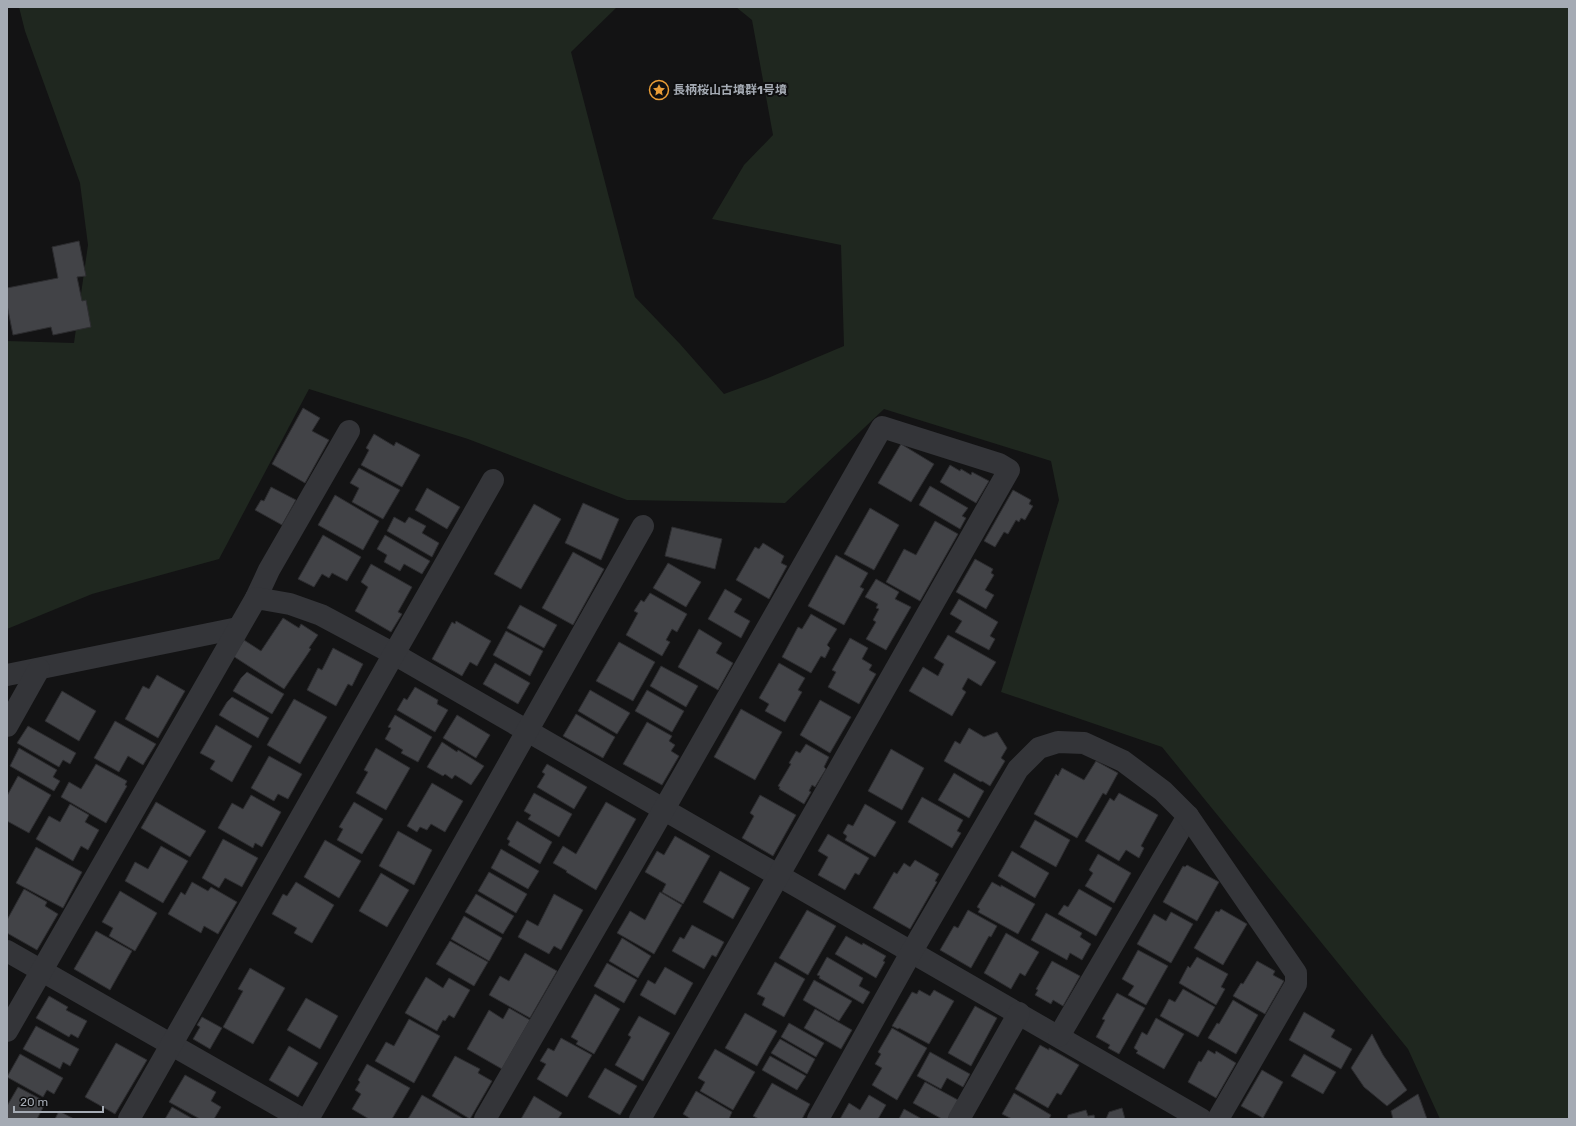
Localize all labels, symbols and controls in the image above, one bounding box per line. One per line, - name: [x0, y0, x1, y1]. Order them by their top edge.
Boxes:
- place icon: 長柄桜山古墳群1号墳: [648, 79, 670, 101]
- place label: 長柄桜山古墳群1号墳: [673, 83, 787, 97]
- scale bar: [14, 1088, 103, 1114]
- text: 20 m: [20, 1095, 48, 1109]

